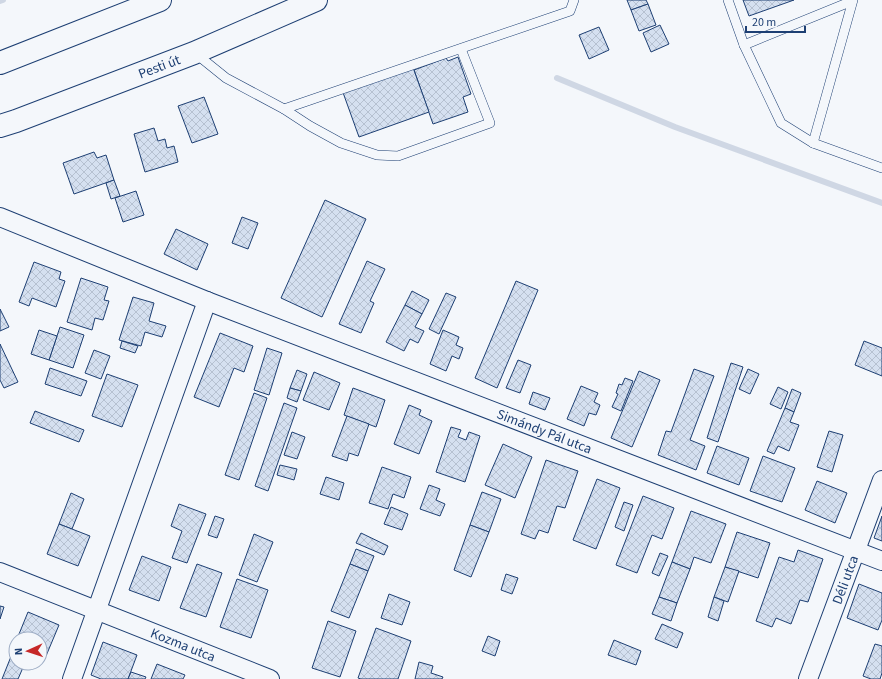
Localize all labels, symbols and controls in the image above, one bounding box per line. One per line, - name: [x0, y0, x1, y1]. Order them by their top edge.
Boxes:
- scale bar: [746, 8, 805, 34]
- text: 20 m: [752, 14, 776, 31]
- street label: Pesti út: [136, 50, 184, 84]
- street label: Simándy Pál utca: [494, 404, 595, 459]
- street label: Déli utca: [828, 553, 864, 607]
- street label: Kozma utca: [147, 624, 218, 667]
- north arrow: [8, 631, 48, 671]
- text: N: [11, 647, 26, 656]

